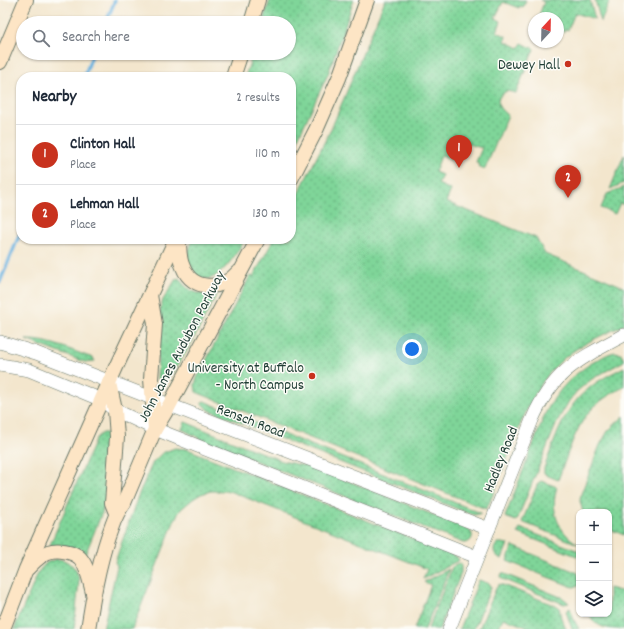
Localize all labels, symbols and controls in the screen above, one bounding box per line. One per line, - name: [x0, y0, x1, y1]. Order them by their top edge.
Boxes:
- north arrow: [528, 12, 564, 48]
- search box: [16, 16, 296, 60]
- icon: search: [30, 27, 52, 49]
- text: Search here: [62, 27, 130, 49]
- place label: Dewey Hall: [498, 55, 560, 77]
- marker: Dewey Hall: [563, 59, 573, 69]
- text: Nearby: [32, 86, 76, 110]
- text: 2 results: [236, 89, 280, 108]
- text: Clinton Hall: [70, 134, 135, 156]
- pin: 1: [446, 135, 472, 168]
- text: 1: [44, 145, 46, 164]
- text: 110 m: [255, 145, 280, 164]
- text: Place: [70, 156, 96, 175]
- pin: 2: [555, 165, 581, 198]
- text: Lehman Hall: [70, 194, 139, 216]
- text: 2: [42, 205, 48, 224]
- text: 130 m: [252, 205, 280, 224]
- text: Place: [70, 216, 96, 235]
- street label: John James Audubon Parkway: [133, 267, 232, 427]
- your location: [402, 339, 422, 359]
- place label: University at Buffalo - North Campus: [188, 358, 304, 397]
- marker: University at Buffalo - North Campus: [307, 371, 317, 381]
- street label: Rensch Road: [213, 399, 288, 445]
- street label: Hadley Road: [479, 423, 525, 496]
- map controls: [576, 509, 612, 617]
- button: +: [576, 509, 612, 545]
- button: −: [576, 545, 612, 581]
- button: layers: [576, 581, 612, 617]

